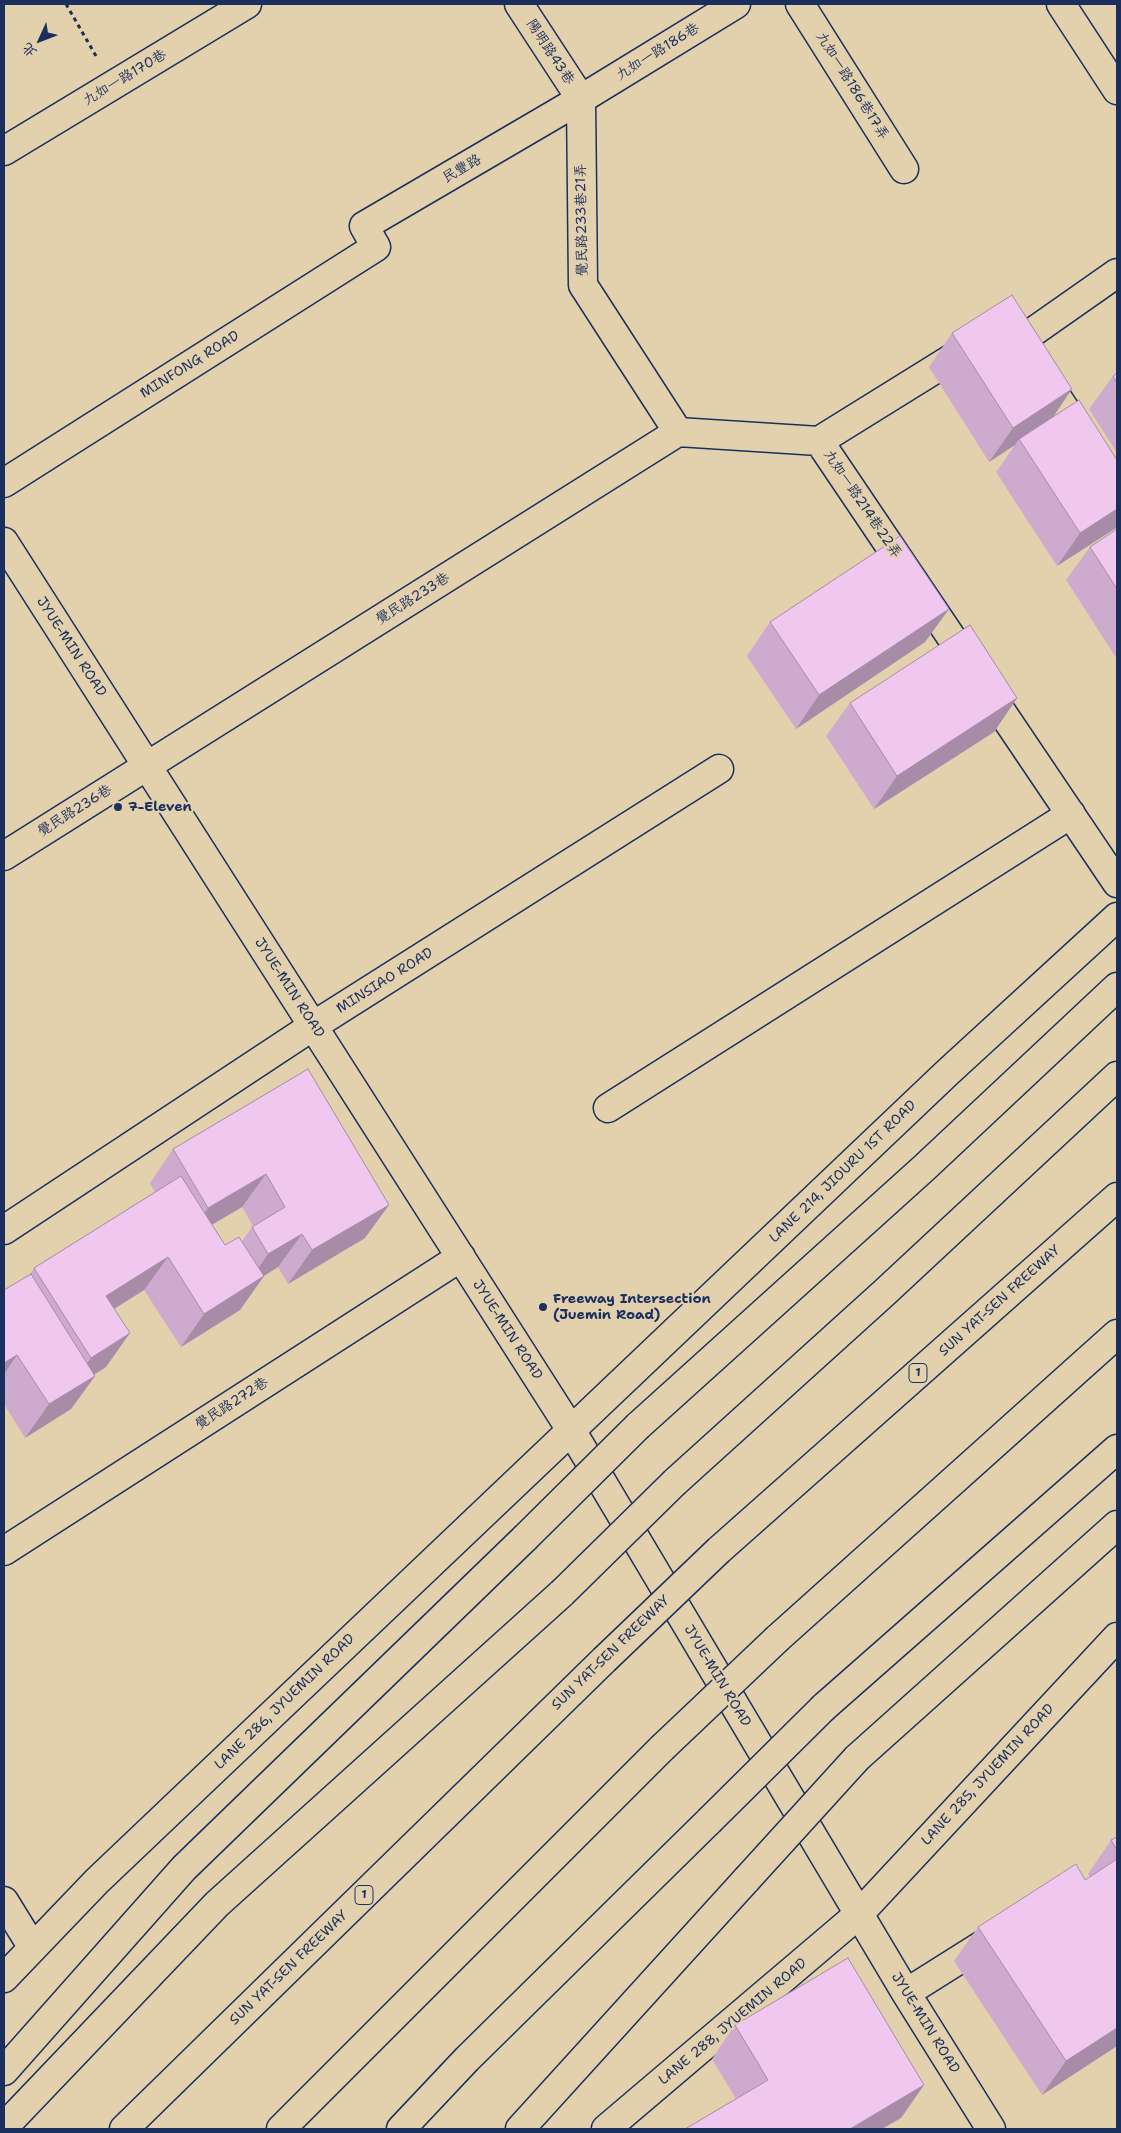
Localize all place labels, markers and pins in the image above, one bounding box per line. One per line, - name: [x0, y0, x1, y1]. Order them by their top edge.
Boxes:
- place label: 7-Eleven: [128, 799, 192, 815]
- marker: 7-Eleven: [112, 801, 124, 813]
- place label: Freeway Intersection (Juemin Road): [553, 1291, 711, 1324]
- marker: Freeway Intersection (Juemin Road): [537, 1301, 549, 1313]

